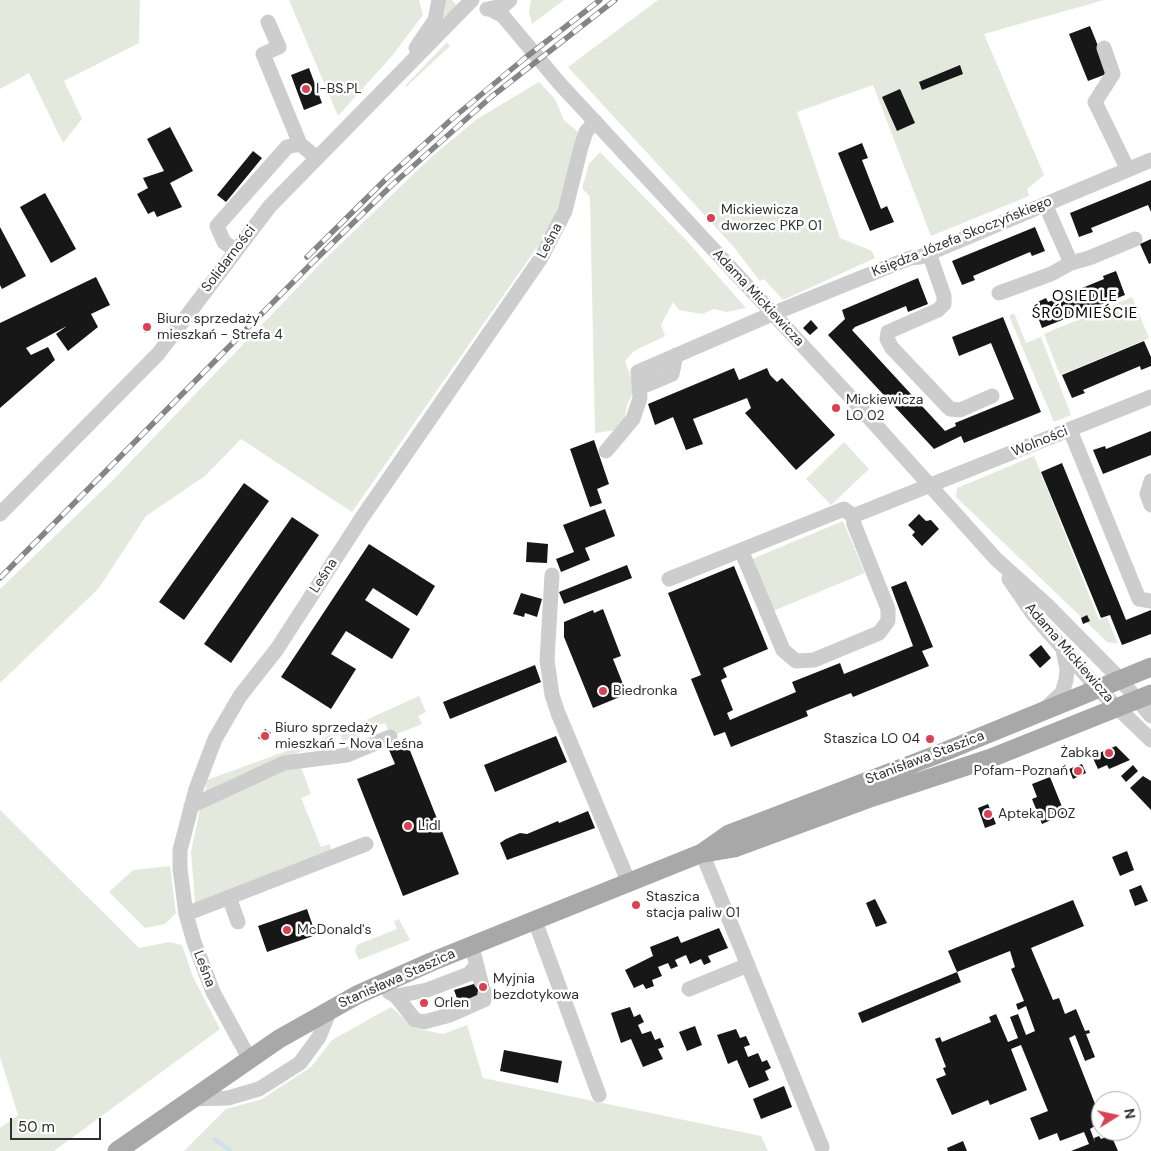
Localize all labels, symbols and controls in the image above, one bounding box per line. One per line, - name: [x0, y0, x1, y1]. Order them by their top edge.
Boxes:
- place label: I-BS.PL: [316, 81, 362, 97]
- marker: I-BS.PL: [300, 83, 312, 95]
- street label: Księdza Józefa Skoczyńskiego: [869, 193, 1055, 281]
- place label: Mickiewicza dworzec PKP 01: [721, 202, 822, 234]
- marker: Mickiewicza dworzec PKP 01: [705, 212, 717, 224]
- street label: Leśna: [534, 220, 566, 262]
- street label: Solidarności: [198, 222, 260, 296]
- street label: Adama Mickiewicza: [709, 246, 807, 350]
- district label: OSIEDLE ŚRÓDMIEŚCIE: [1030, 288, 1140, 323]
- place label: Biuro sprzedaży mieszkań - Strefa 4: [157, 311, 283, 344]
- marker: Biuro sprzedaży mieszkań - Strefa 4: [141, 321, 153, 333]
- place label: Mickiewicza LO 02: [846, 392, 923, 424]
- marker: Mickiewicza LO 02: [830, 402, 842, 414]
- street label: Wolności: [1010, 423, 1070, 461]
- street label: Leśna: [307, 556, 341, 596]
- street label: Adama Mickiewicza: [1021, 600, 1117, 706]
- place label: Biedronka: [613, 683, 677, 699]
- marker: Biedronka: [597, 685, 609, 697]
- place label: Biuro sprzedaży mieszkań - Nova Leśna: [275, 720, 424, 752]
- street label: Stanisława Staszica: [863, 728, 987, 788]
- marker: Biuro sprzedaży mieszkań - Nova Leśna: [259, 730, 271, 742]
- place label: Staszica LO 04: [824, 731, 920, 747]
- marker: Staszica LO 04: [924, 733, 936, 745]
- place label: Żabka: [1060, 745, 1099, 761]
- marker: Żabka: [1103, 747, 1115, 759]
- place label: Pofam-Poznań: [974, 763, 1068, 779]
- marker: Pofam-Poznań: [1072, 765, 1084, 777]
- place label: Apteka DOZ: [998, 806, 1075, 822]
- marker: Apteka DOZ: [982, 808, 994, 820]
- place label: Lidl: [418, 818, 441, 834]
- marker: Lidl: [402, 820, 414, 832]
- place label: Staszica stacja paliw 01: [646, 889, 740, 922]
- marker: Staszica stacja paliw 01: [630, 899, 642, 911]
- place label: McDonald's: [297, 922, 372, 938]
- marker: McDonald's: [281, 924, 293, 936]
- street label: Stanisława Staszica: [336, 946, 458, 1012]
- street label: Leśna: [189, 948, 219, 990]
- place label: Myjnia bezdotykowa: [493, 971, 579, 1004]
- marker: Myjnia bezdotykowa: [477, 981, 489, 993]
- place label: Orlen: [434, 995, 469, 1011]
- marker: Orlen: [418, 997, 430, 1009]
- north arrow: [1091, 1091, 1141, 1141]
- text: N: [1120, 1107, 1140, 1120]
- scale bar: [12, 1108, 104, 1140]
- text: 50 m: [18, 1117, 55, 1137]

